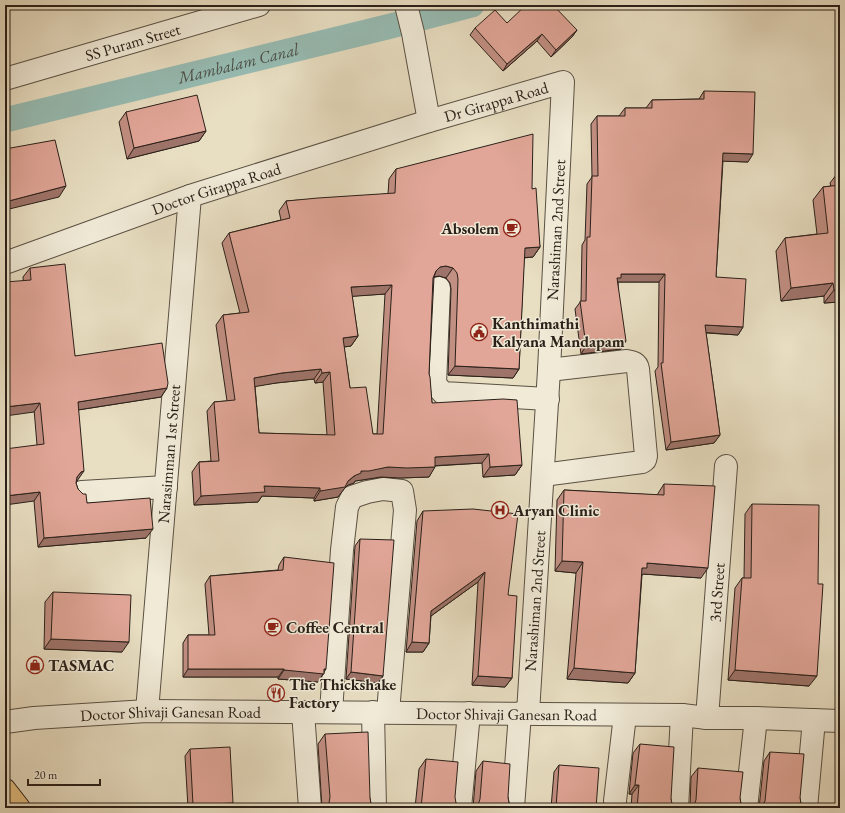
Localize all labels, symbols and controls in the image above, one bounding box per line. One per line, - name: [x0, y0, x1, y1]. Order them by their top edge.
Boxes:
- street label: SS Puram Street: [83, 18, 183, 66]
- water label: Mambalam Canal: [174, 38, 302, 89]
- street label: Dr Girappa Road: [441, 76, 551, 127]
- street label: Doctor Girappa Road: [149, 157, 284, 220]
- street label: Narashiman 2nd Street: [542, 159, 570, 301]
- place label: Absolem: [440, 218, 499, 239]
- cafe icon: Absolem: [502, 218, 522, 238]
- place label: Kanthimathi Kalyana Mandapam: [492, 313, 625, 352]
- public building icon: Kanthimathi Kalyana Mandapam: [469, 322, 489, 342]
- street label: Narasimman 1st Street: [152, 384, 185, 524]
- hospital icon: Aryan Clinic: [490, 500, 510, 520]
- place label: Aryan Clinic: [512, 500, 600, 521]
- street label: Narashiman 2nd Street: [520, 530, 550, 672]
- street label: 3rd Street: [704, 562, 729, 623]
- cafe icon: Coffee Central: [263, 617, 283, 637]
- place label: Coffee Central: [286, 617, 384, 638]
- shop icon: TASMAC: [25, 655, 45, 675]
- place label: TASMAC: [48, 655, 114, 676]
- place label: The Thickshake Factory: [289, 674, 397, 713]
- restaurant icon: The Thickshake Factory: [266, 683, 286, 703]
- street label: Doctor Shivaji Ganesan Road: [80, 700, 262, 726]
- street label: Doctor Shivaji Ganesan Road: [416, 703, 598, 725]
- scale bar: [28, 761, 100, 787]
- text: 20 m: [34, 767, 58, 783]

